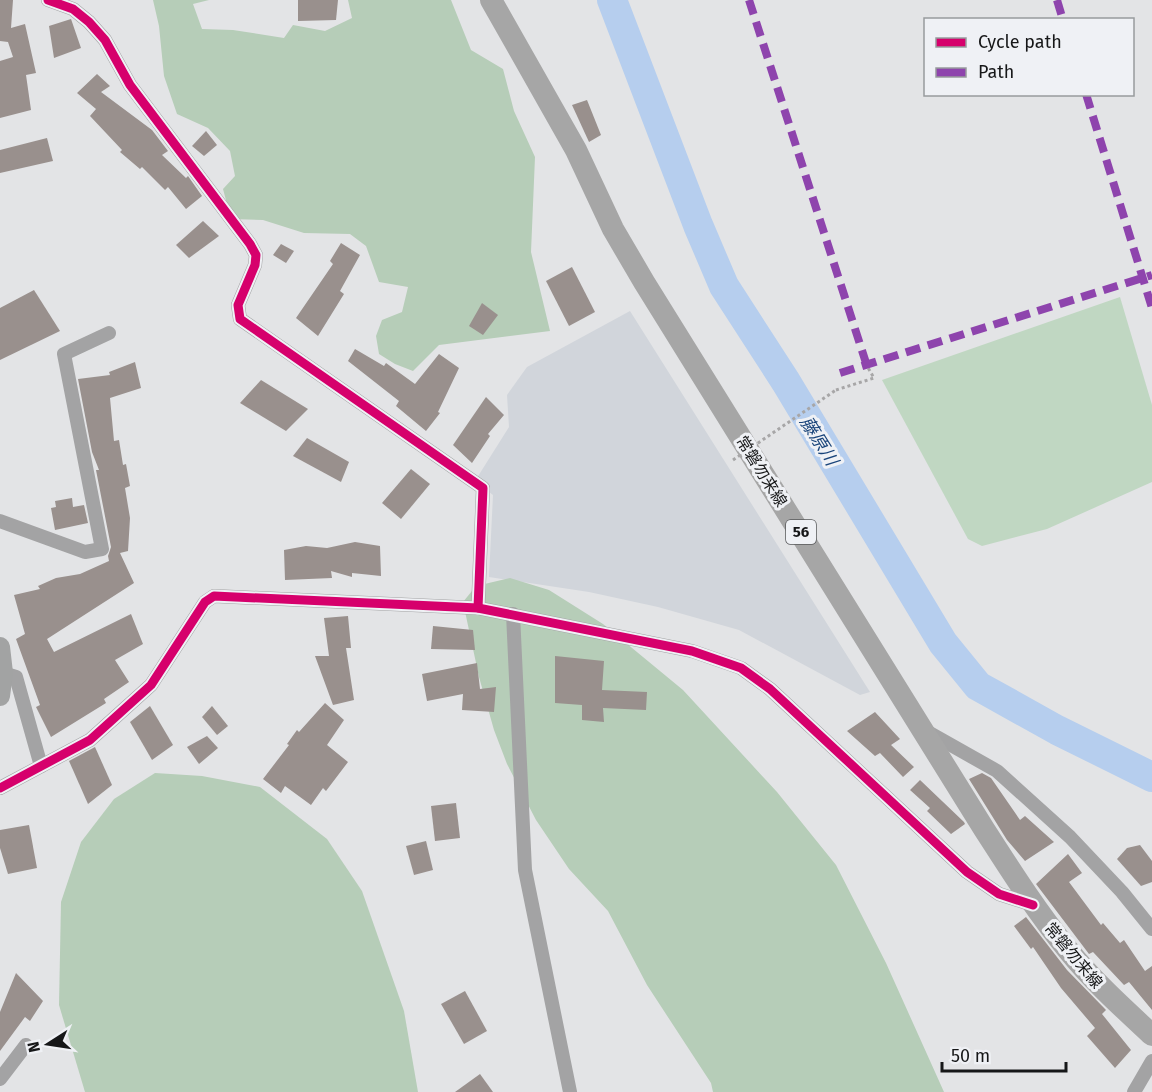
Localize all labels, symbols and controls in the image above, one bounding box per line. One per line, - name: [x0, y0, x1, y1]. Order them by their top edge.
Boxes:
- legend: [924, 18, 1134, 96]
- text: Cycle path: [978, 31, 1062, 53]
- text: Path: [978, 61, 1014, 83]
- water label: 藤原川: [795, 412, 844, 471]
- street label: 常磐勿来線: [732, 432, 791, 510]
- road number: 56: [786, 520, 816, 544]
- street label: 常磐勿来線: [1041, 919, 1107, 992]
- north arrow: [18, 1014, 78, 1074]
- scale bar: [942, 1035, 1066, 1073]
- text: N: [23, 1040, 44, 1054]
- text: 50 m: [951, 1045, 990, 1067]

